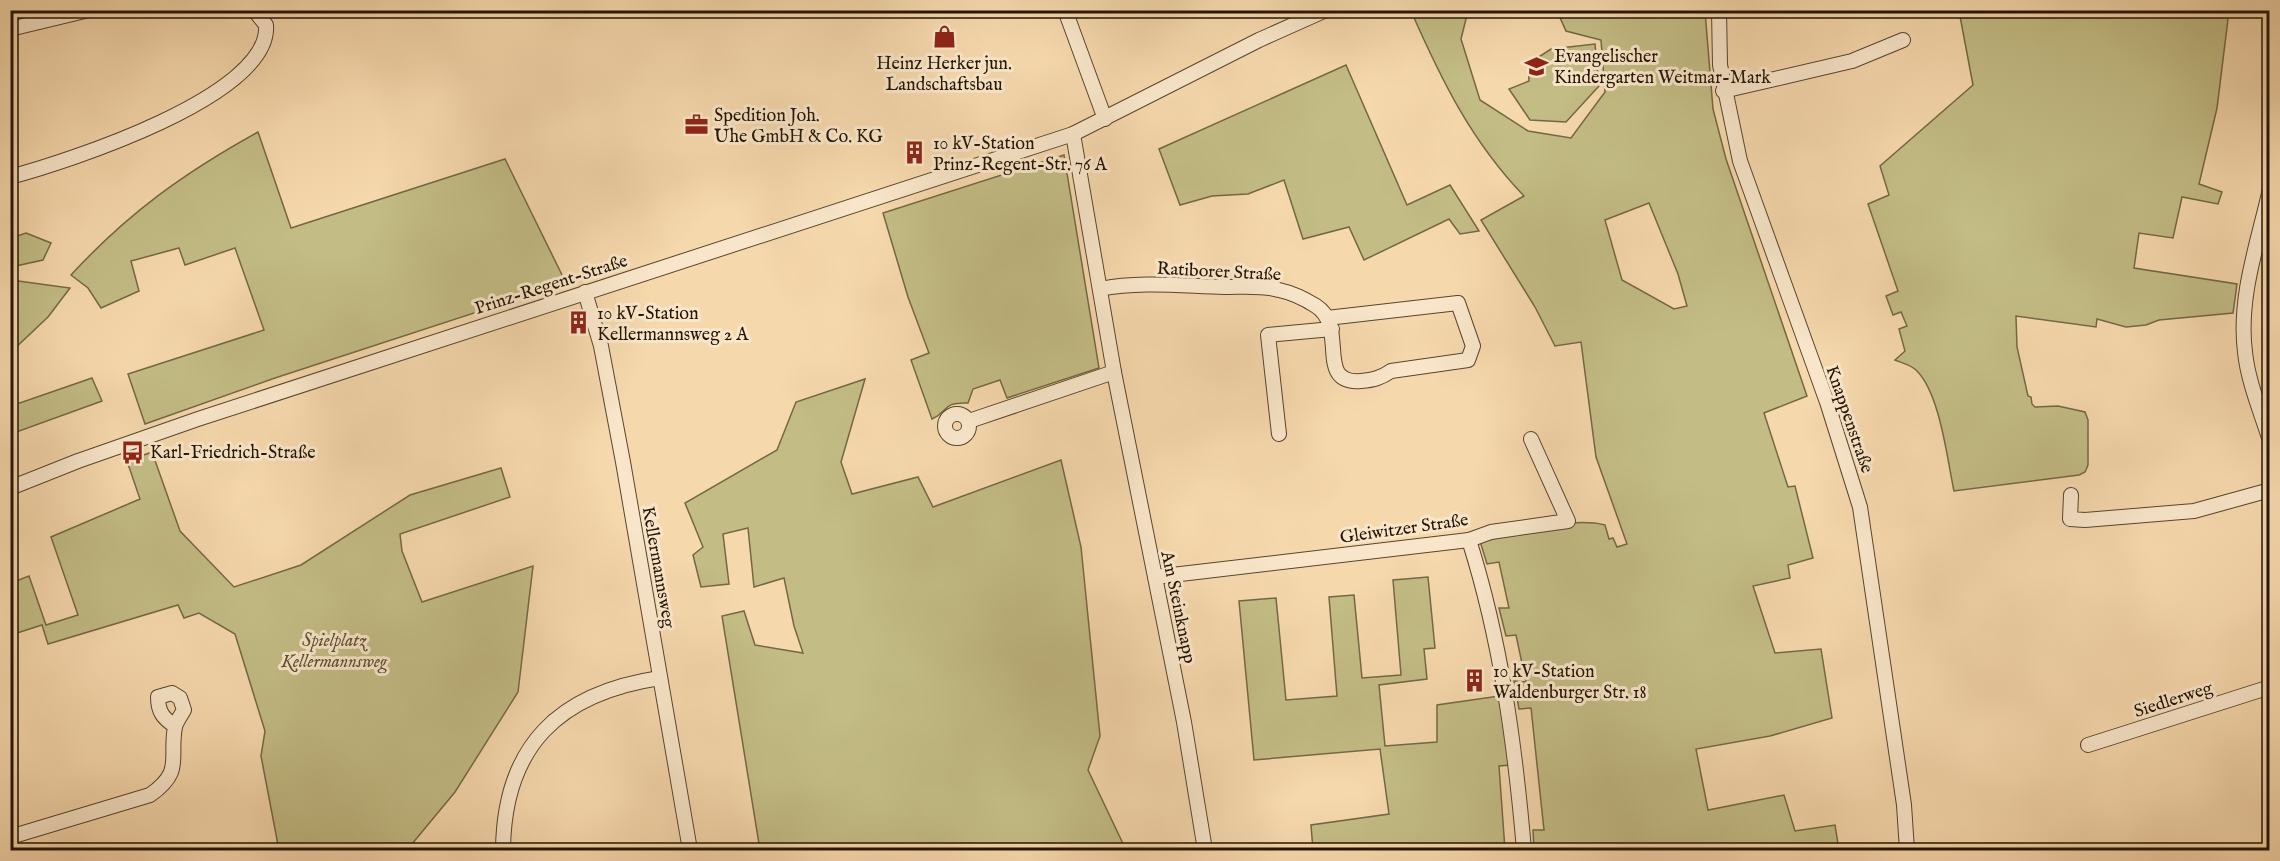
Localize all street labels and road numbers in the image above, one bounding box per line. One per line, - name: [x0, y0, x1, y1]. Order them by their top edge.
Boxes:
- street label: Prinz-Regent-Straße: [472, 250, 631, 321]
- street label: Ratiborer Straße: [1156, 258, 1282, 287]
- street label: Knappenstraße: [1819, 363, 1878, 476]
- street label: Kellermannsweg: [636, 505, 680, 630]
- street label: Gleiwitzer Straße: [1339, 509, 1470, 550]
- street label: Am Steinknapp: [1154, 548, 1201, 666]
- street label: Siedlerweg: [2131, 677, 2216, 724]

